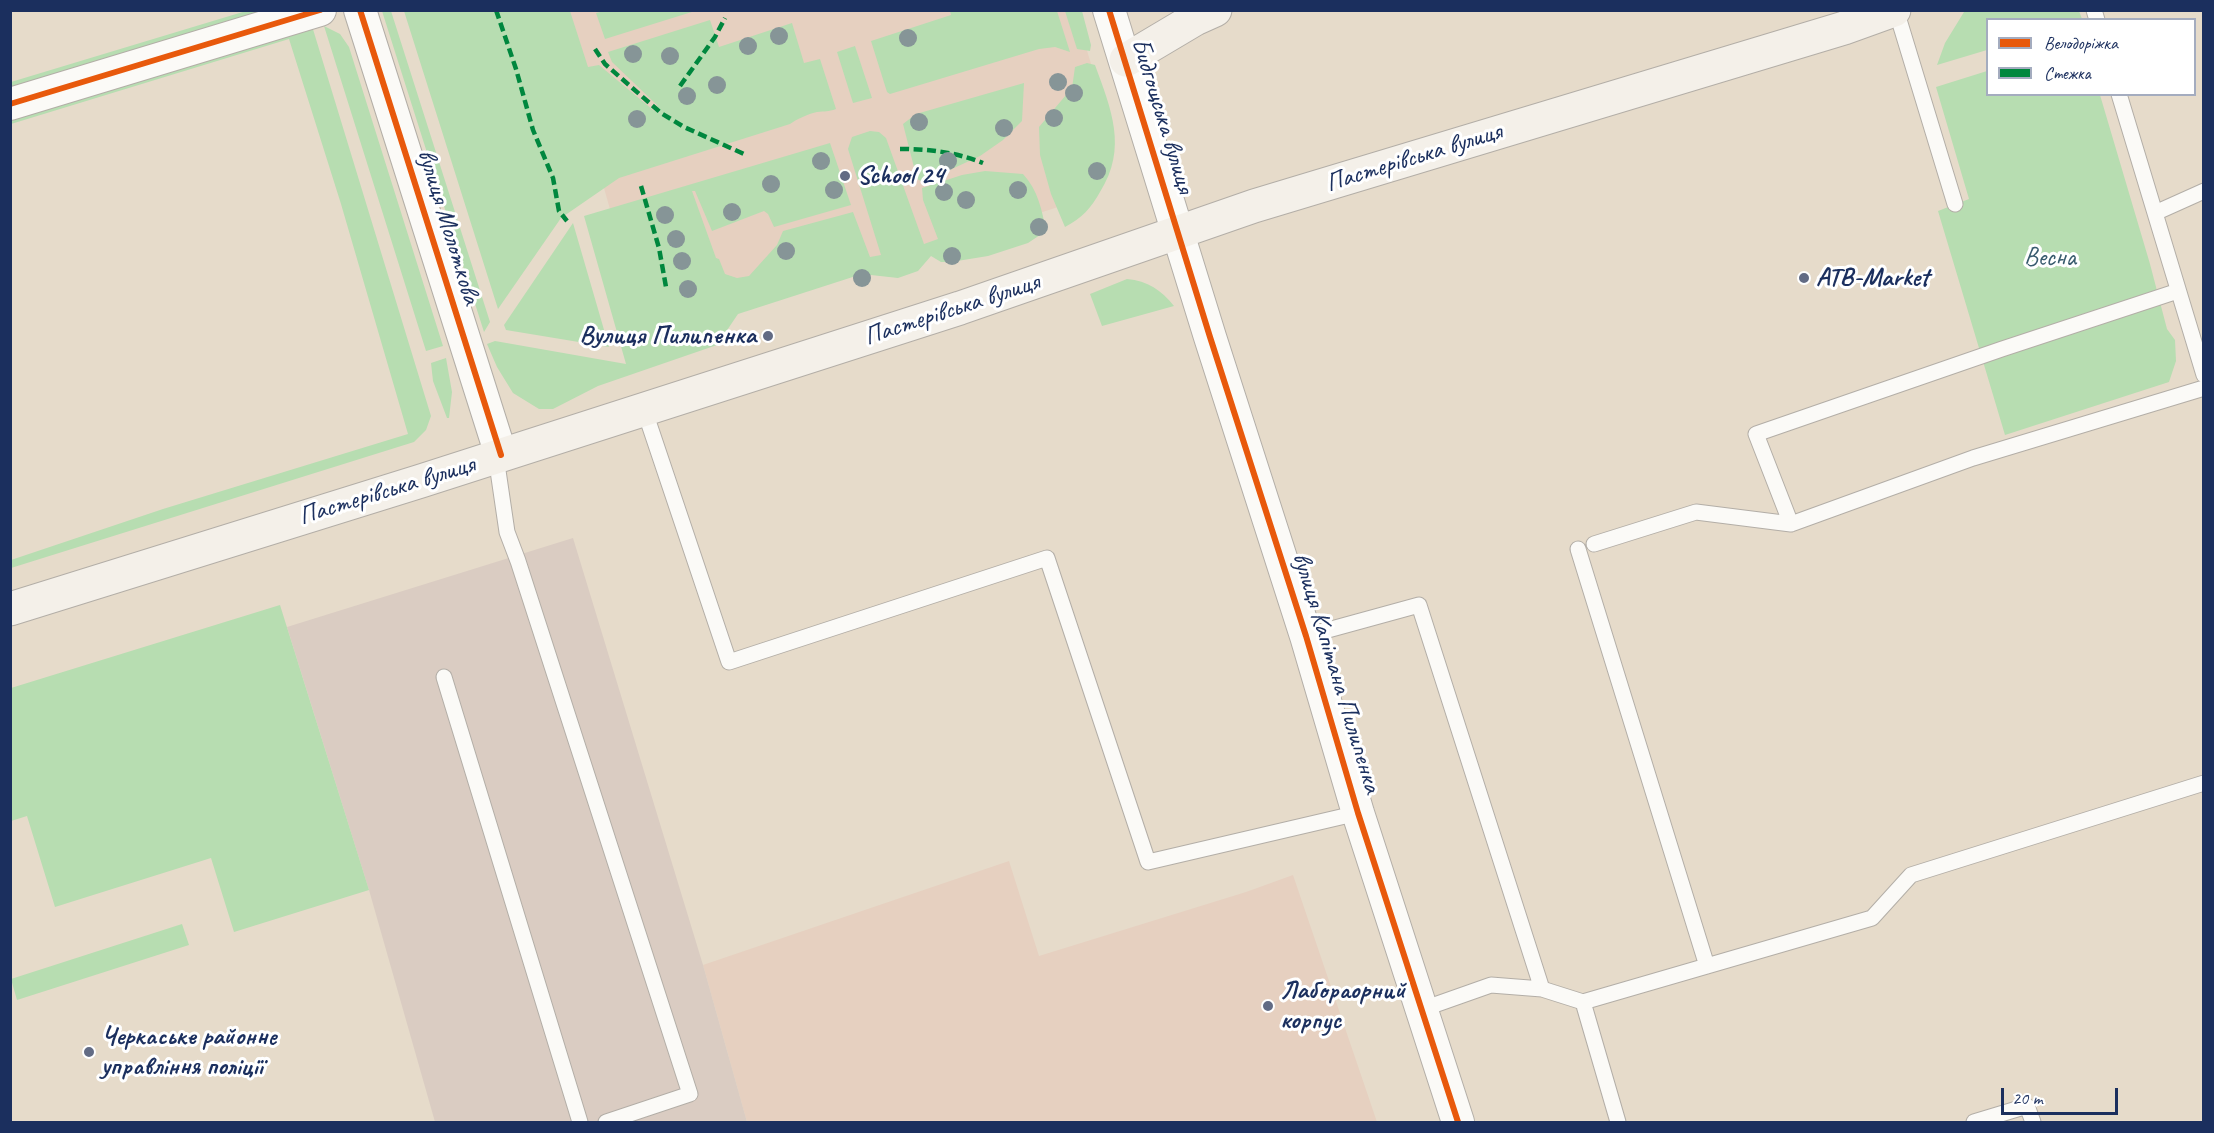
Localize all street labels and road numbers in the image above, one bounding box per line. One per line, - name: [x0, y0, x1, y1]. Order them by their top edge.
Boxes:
- street label: Бидгощська вулиця: [1124, 35, 1200, 197]
- street label: Пастерівська вулиця: [1322, 116, 1506, 200]
- street label: вулиця Молоткова: [410, 146, 486, 308]
- street label: Пастерівська вулиця: [860, 267, 1044, 353]
- street label: Пастерівська вулиця: [295, 449, 479, 533]
- street label: вулиця Капітана Пилипенка: [1285, 549, 1387, 797]

